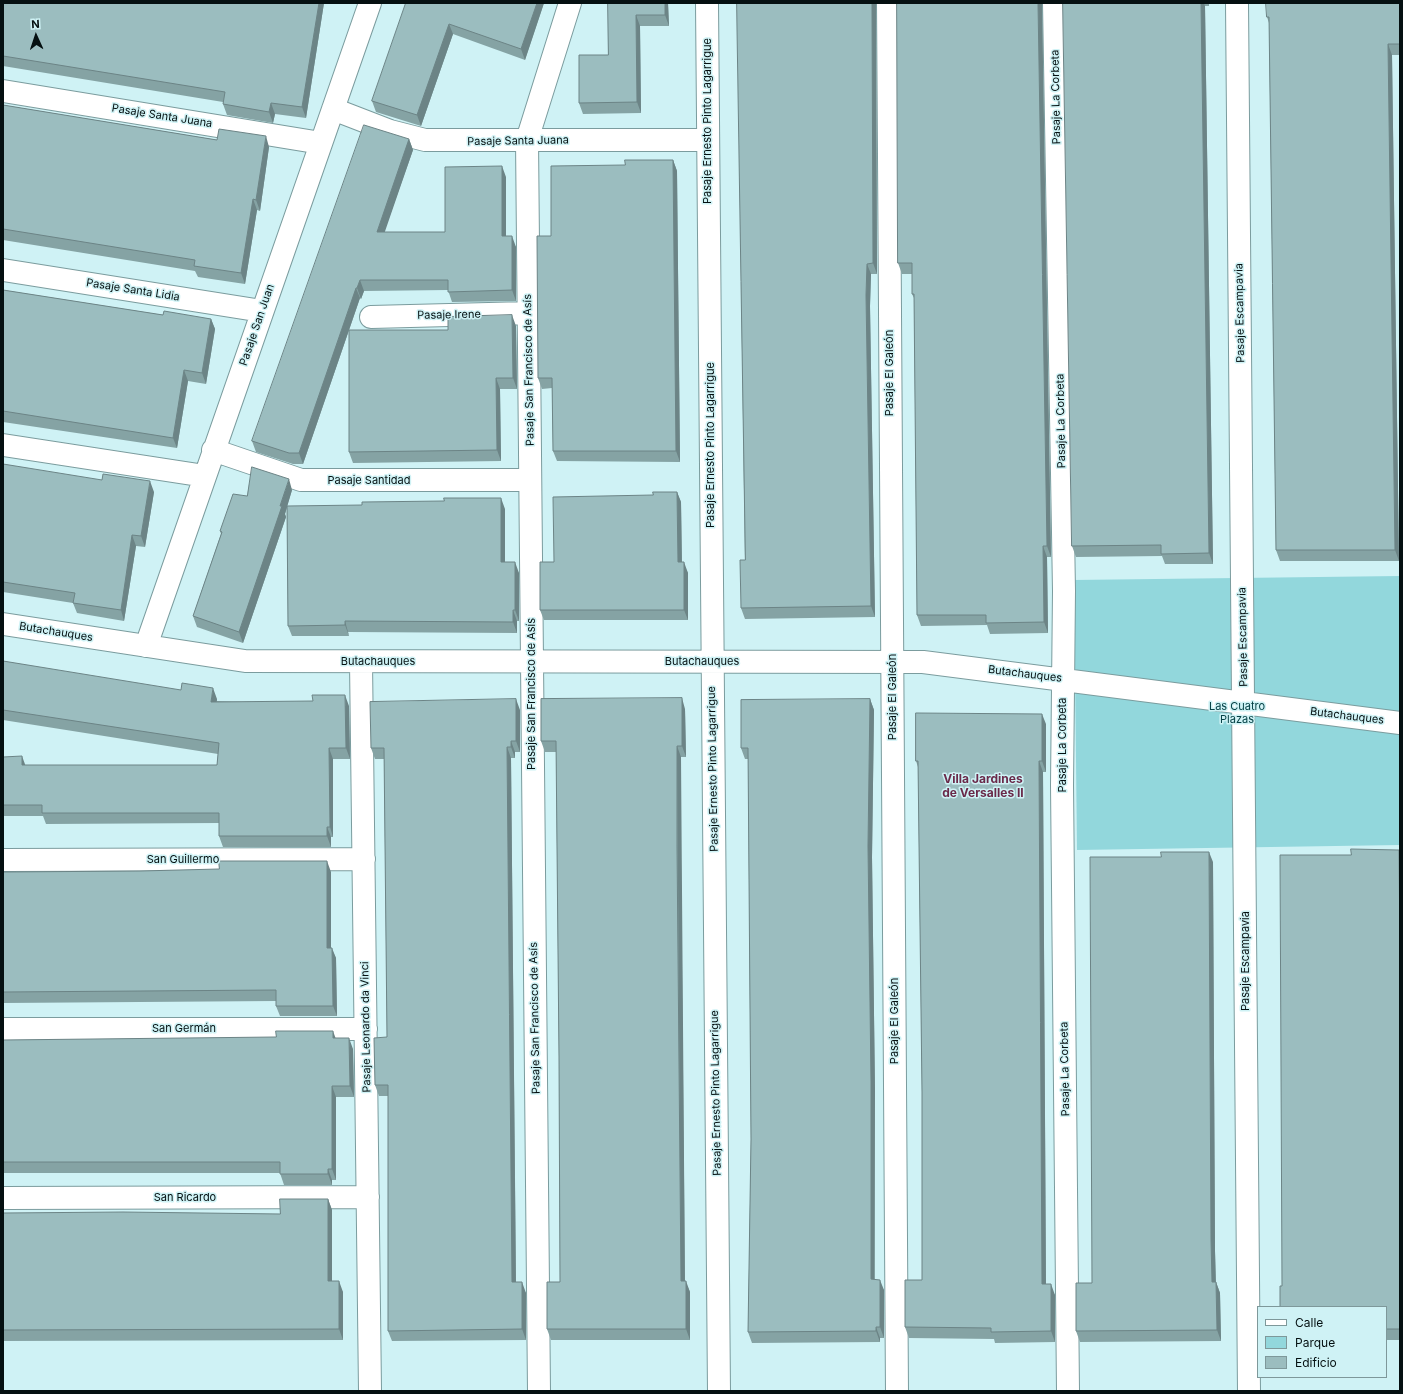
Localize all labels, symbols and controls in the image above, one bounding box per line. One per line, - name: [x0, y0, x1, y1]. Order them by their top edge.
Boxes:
- north arrow: [16, 16, 56, 56]
- text: N: [31, 17, 40, 31]
- street label: Pasaje Ernesto Pinto Lagarrigue: [701, 38, 715, 204]
- street label: Pasaje La Corbeta: [1049, 50, 1063, 144]
- street label: Pasaje Santa Juana: [111, 102, 213, 130]
- street label: Pasaje Santa Juana: [467, 134, 569, 148]
- street label: Pasaje Escampavia: [1233, 263, 1247, 363]
- street label: Pasaje Santa Lidia: [85, 276, 181, 304]
- street label: Pasaje San Juan: [237, 282, 277, 368]
- street label: Pasaje San Francisco de Asís: [521, 294, 537, 446]
- street label: Pasaje Irene: [417, 308, 481, 322]
- street label: Pasaje El Galeón: [883, 330, 897, 416]
- street label: Pasaje Ernesto Pinto Lagarrigue: [704, 362, 718, 528]
- street label: Pasaje La Corbeta: [1054, 374, 1068, 468]
- street label: Pasaje Santidad: [328, 474, 410, 488]
- street label: Pasaje Escampavia: [1236, 587, 1250, 687]
- street label: Pasaje San Francisco de Asís: [525, 618, 539, 770]
- street label: Butachauques: [18, 620, 94, 644]
- street label: Pasaje El Galeón: [886, 654, 900, 740]
- street label: Butachauques: [341, 655, 415, 669]
- street label: Butachauques: [665, 655, 739, 669]
- street label: Butachauques: [987, 663, 1063, 685]
- street label: Pasaje Ernesto Pinto Lagarrigue: [705, 686, 721, 852]
- street label: Pasaje La Corbeta: [1056, 698, 1070, 792]
- park label: Las Cuatro Plazas: [1209, 700, 1265, 726]
- street label: Butachauques: [1309, 705, 1385, 727]
- district label: Villa Jardines de Versalles II: [942, 772, 1024, 800]
- street label: San Guillermo: [147, 853, 219, 867]
- street label: Pasaje Escampavia: [1239, 911, 1253, 1011]
- street label: Pasaje San Francisco de Asís: [527, 942, 543, 1094]
- street label: Pasaje Leonardo da Vinci: [358, 961, 374, 1093]
- street label: Pasaje El Galeón: [888, 978, 902, 1064]
- street label: Pasaje Ernesto Pinto Lagarrigue: [708, 1010, 724, 1176]
- street label: San Germán: [152, 1022, 216, 1036]
- street label: Pasaje La Corbeta: [1058, 1022, 1072, 1116]
- street label: San Ricardo: [154, 1191, 216, 1205]
- legend: [1257, 1306, 1387, 1378]
- text: Calle: [1295, 1315, 1323, 1330]
- text: Parque: [1295, 1335, 1335, 1350]
- text: Edificio: [1295, 1355, 1337, 1370]

